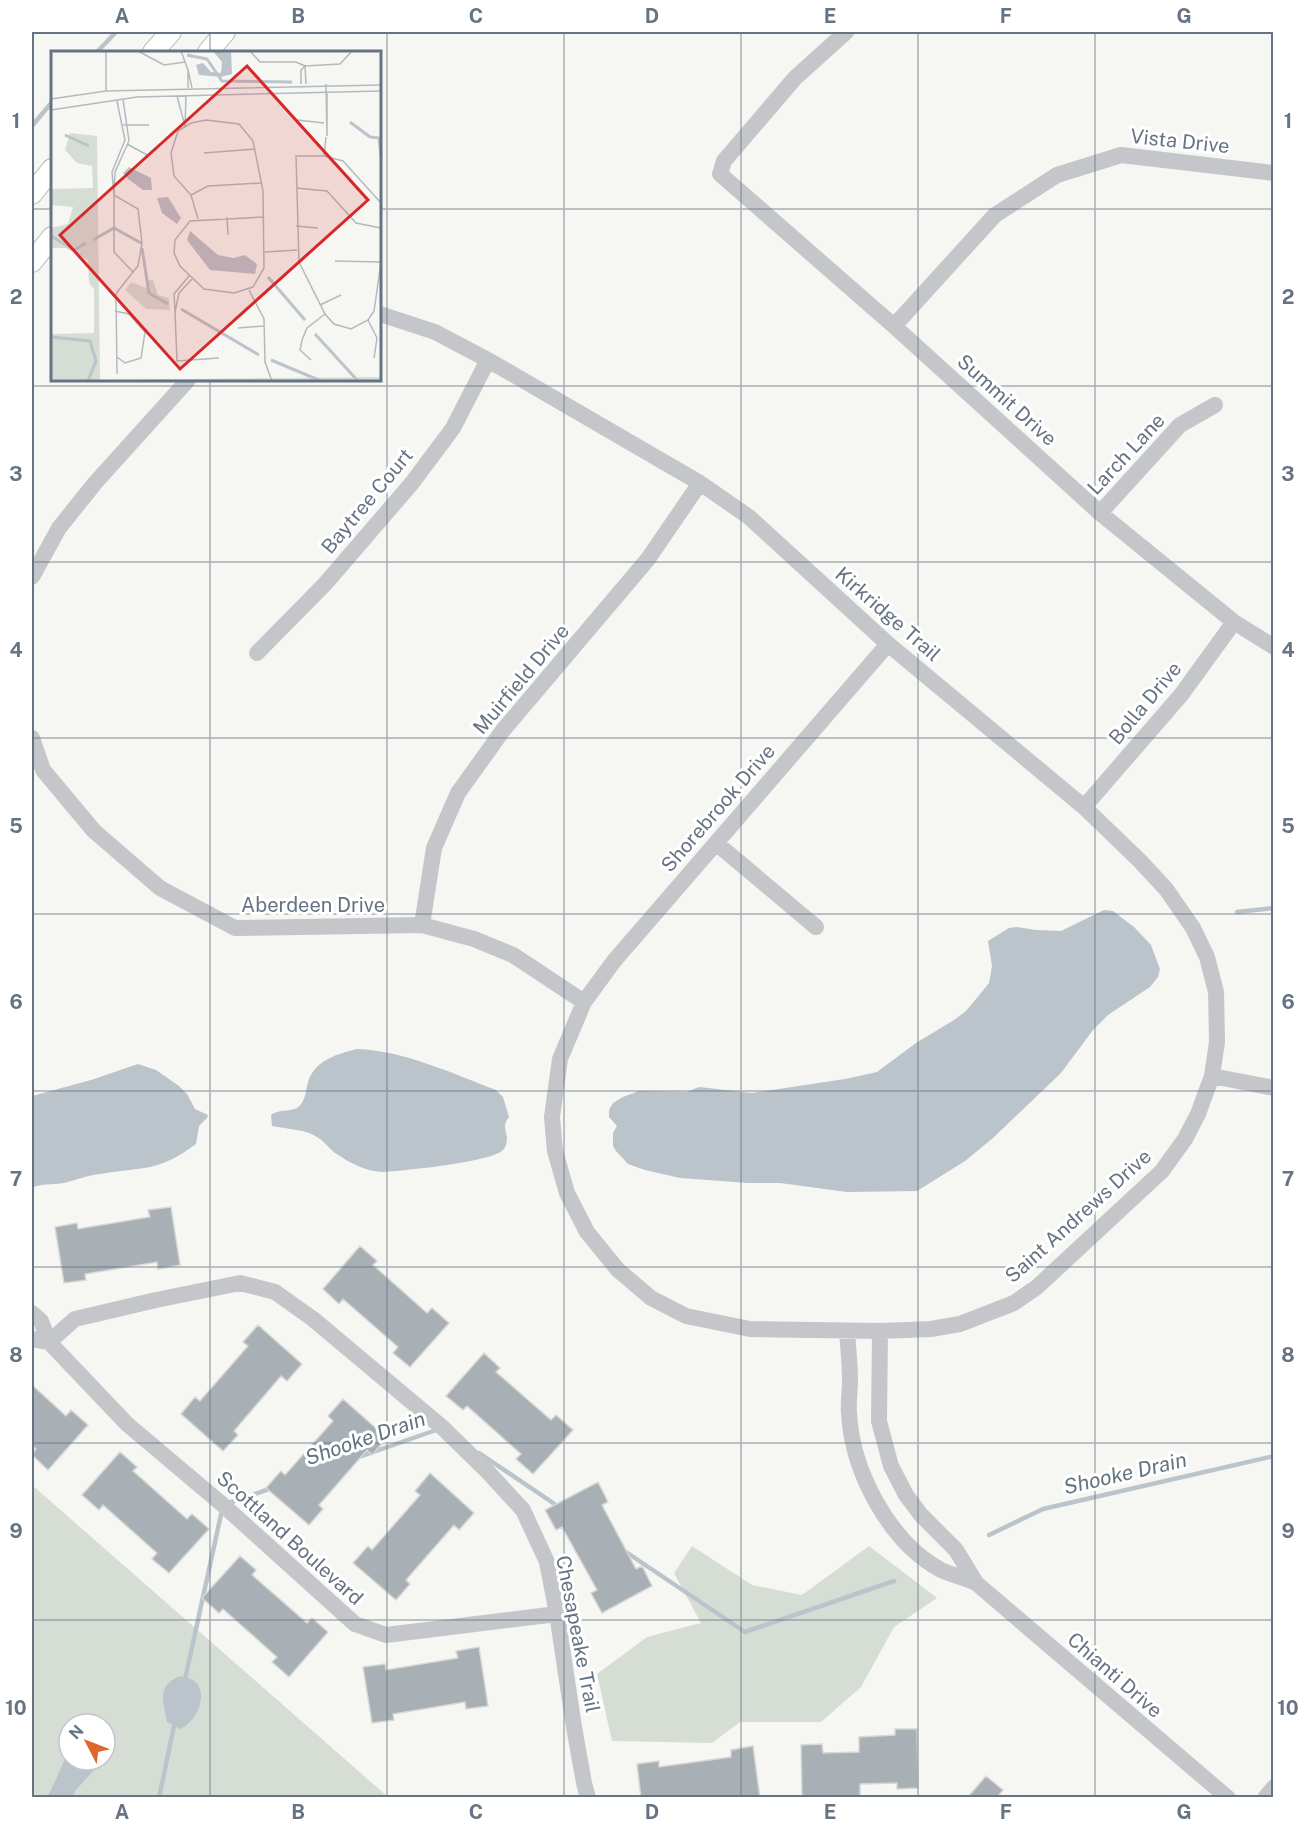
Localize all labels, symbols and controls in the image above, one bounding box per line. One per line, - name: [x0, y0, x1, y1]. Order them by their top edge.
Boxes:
- text: A: [115, 4, 129, 28]
- text: B: [291, 4, 305, 28]
- text: C: [469, 4, 483, 28]
- text: D: [645, 4, 659, 28]
- text: E: [824, 4, 836, 28]
- text: F: [1000, 4, 1012, 28]
- text: G: [1176, 4, 1192, 28]
- inset map: [51, 51, 381, 381]
- text: 1: [12, 109, 20, 133]
- text: 1: [1284, 109, 1292, 133]
- street label: Vista Drive: [1129, 124, 1231, 158]
- text: 2: [10, 285, 22, 309]
- text: 2: [1282, 285, 1294, 309]
- street label: Summit Drive: [952, 349, 1062, 451]
- street label: Larch Lane: [1082, 408, 1170, 500]
- street label: Baytree Court: [316, 444, 418, 558]
- text: 3: [9, 462, 23, 486]
- text: 3: [1281, 462, 1295, 486]
- street label: Kirkridge Trail: [831, 562, 945, 666]
- street label: Muirfield Drive: [468, 619, 574, 739]
- text: 4: [9, 638, 23, 662]
- text: 4: [1281, 638, 1295, 662]
- street label: Bolla Drive: [1104, 657, 1186, 749]
- street label: Shorebrook Drive: [656, 739, 780, 877]
- text: 5: [9, 814, 23, 838]
- text: 5: [1281, 814, 1295, 838]
- street label: Aberdeen Drive: [241, 893, 385, 917]
- text: 6: [9, 990, 23, 1014]
- text: 6: [1281, 990, 1295, 1014]
- street label: Saint Andrews Drive: [1000, 1144, 1156, 1288]
- text: 7: [10, 1167, 22, 1191]
- text: 7: [1282, 1167, 1294, 1191]
- text: 8: [9, 1343, 23, 1367]
- text: 8: [1281, 1343, 1295, 1367]
- water label: Shooke Drain: [302, 1406, 428, 1470]
- water label: Shooke Drain: [1061, 1447, 1189, 1499]
- street label: Scottland Boulevard: [212, 1466, 368, 1610]
- text: 9: [9, 1519, 23, 1543]
- text: 9: [1281, 1519, 1295, 1543]
- street label: Chesapeake Trail: [551, 1553, 605, 1715]
- street label: Chianti Drive: [1063, 1627, 1167, 1723]
- text: 10: [5, 1696, 27, 1720]
- text: 10: [1277, 1696, 1299, 1720]
- north arrow: [57, 1712, 117, 1772]
- text: N: [65, 1721, 87, 1743]
- text: A: [115, 1800, 129, 1824]
- text: B: [291, 1800, 305, 1824]
- text: C: [469, 1800, 483, 1824]
- text: D: [645, 1800, 659, 1824]
- text: E: [824, 1800, 836, 1824]
- text: F: [1000, 1800, 1012, 1824]
- text: G: [1176, 1800, 1192, 1824]

